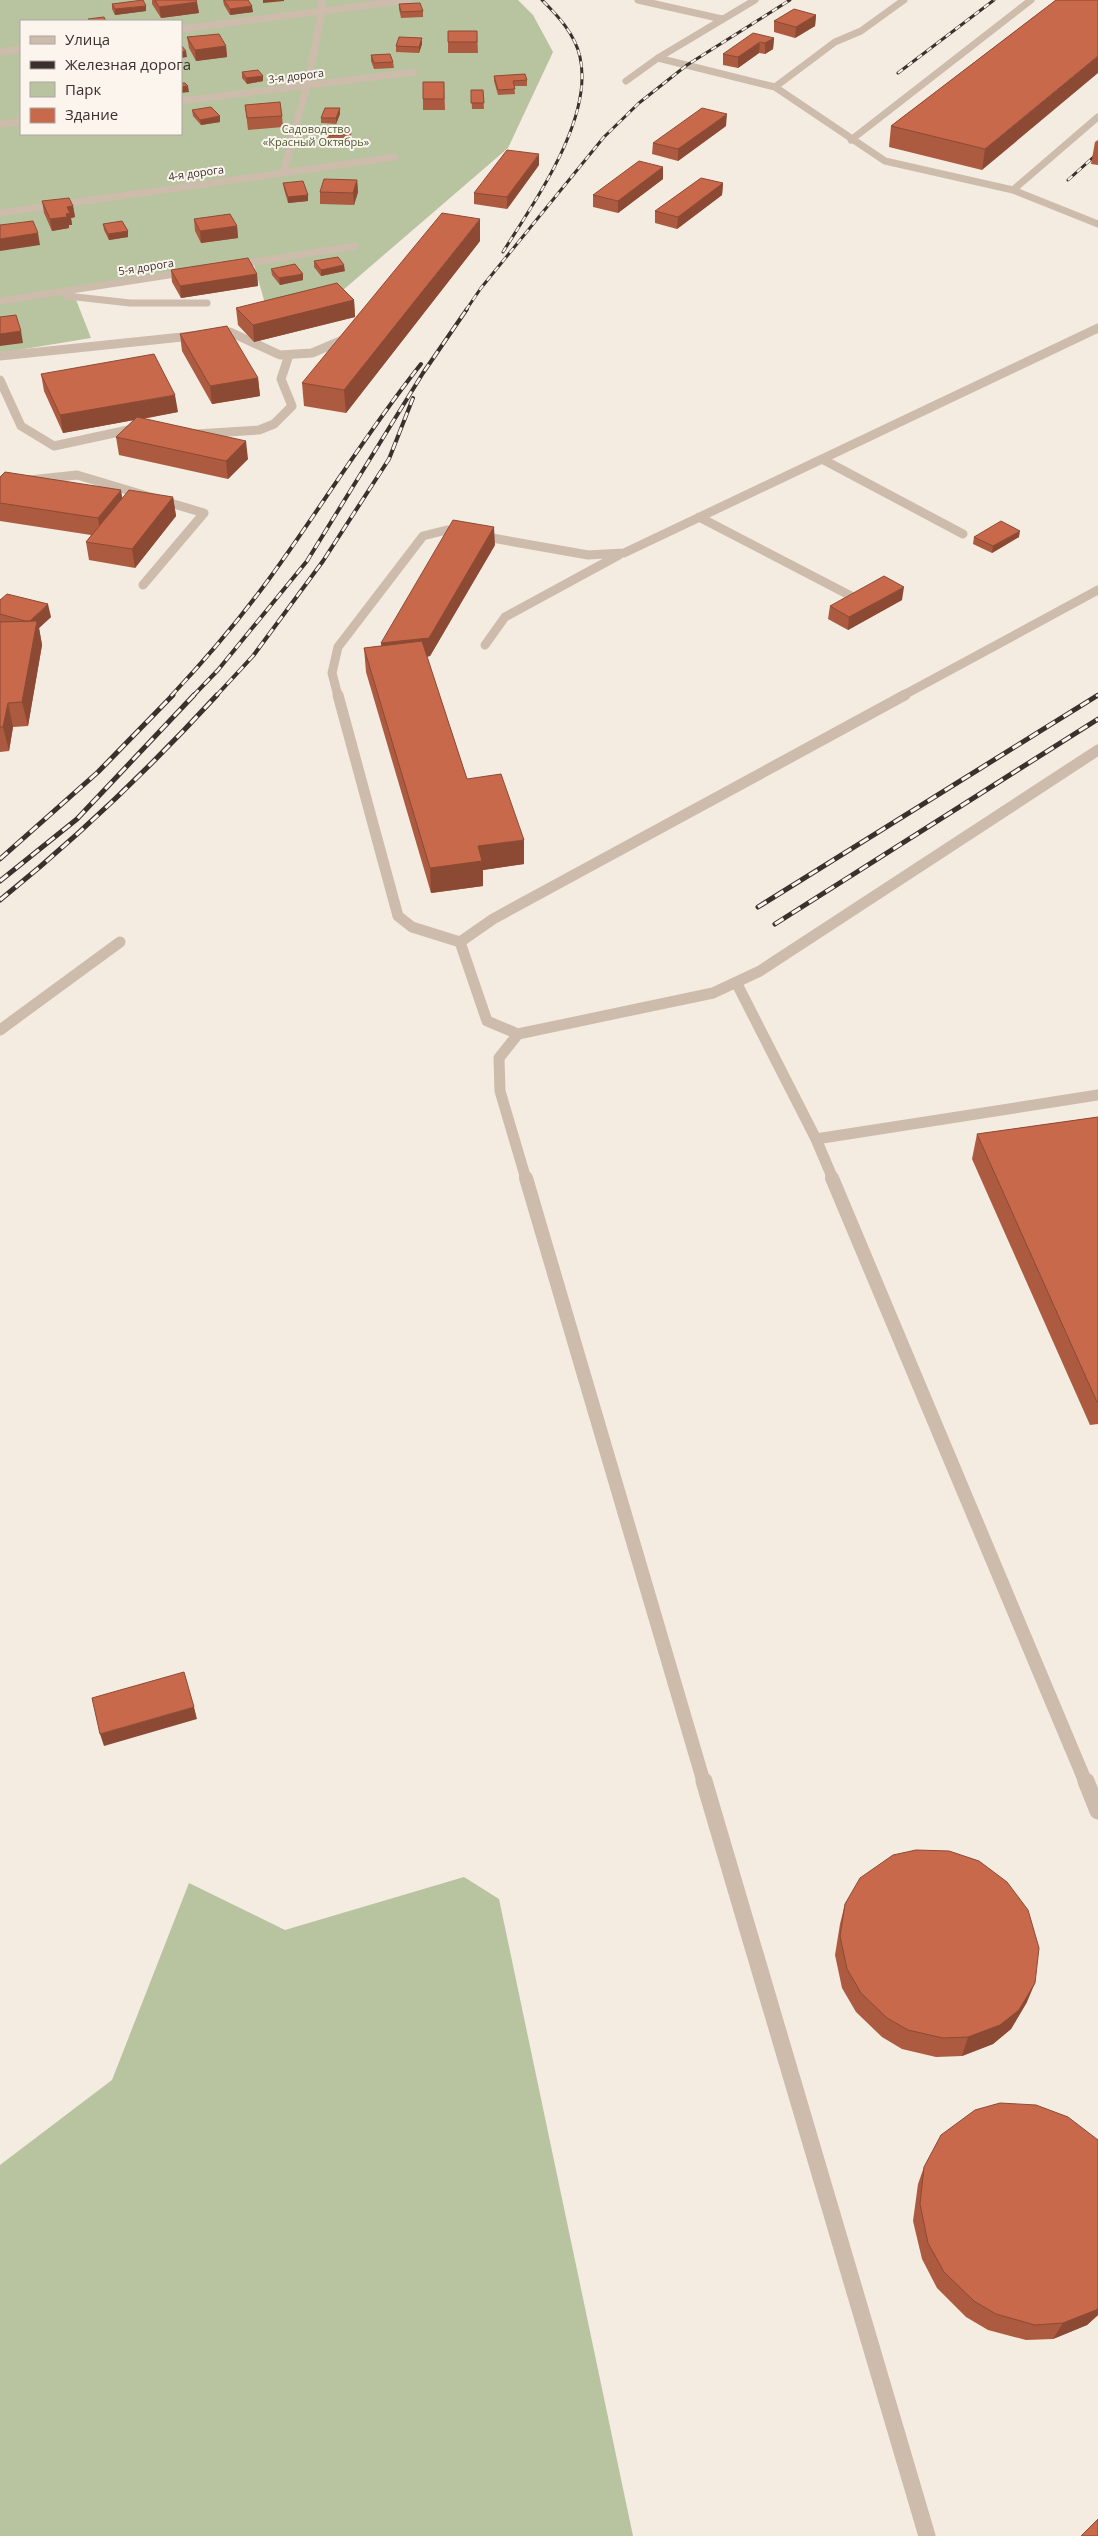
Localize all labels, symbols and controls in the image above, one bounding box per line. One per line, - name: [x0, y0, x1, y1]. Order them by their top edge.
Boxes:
- legend: [20, 20, 182, 135]
- text: Улица: [65, 29, 110, 49]
- text: Железная дорога: [65, 54, 191, 74]
- street label: 3-я дорога: [267, 65, 325, 86]
- text: Парк: [65, 79, 101, 99]
- text: Здание: [65, 104, 118, 124]
- park label: Садоводство «Красный Октябрь»: [263, 121, 370, 149]
- street label: 4-я дорога: [167, 161, 225, 184]
- street label: 5-я дорога: [117, 255, 175, 278]

